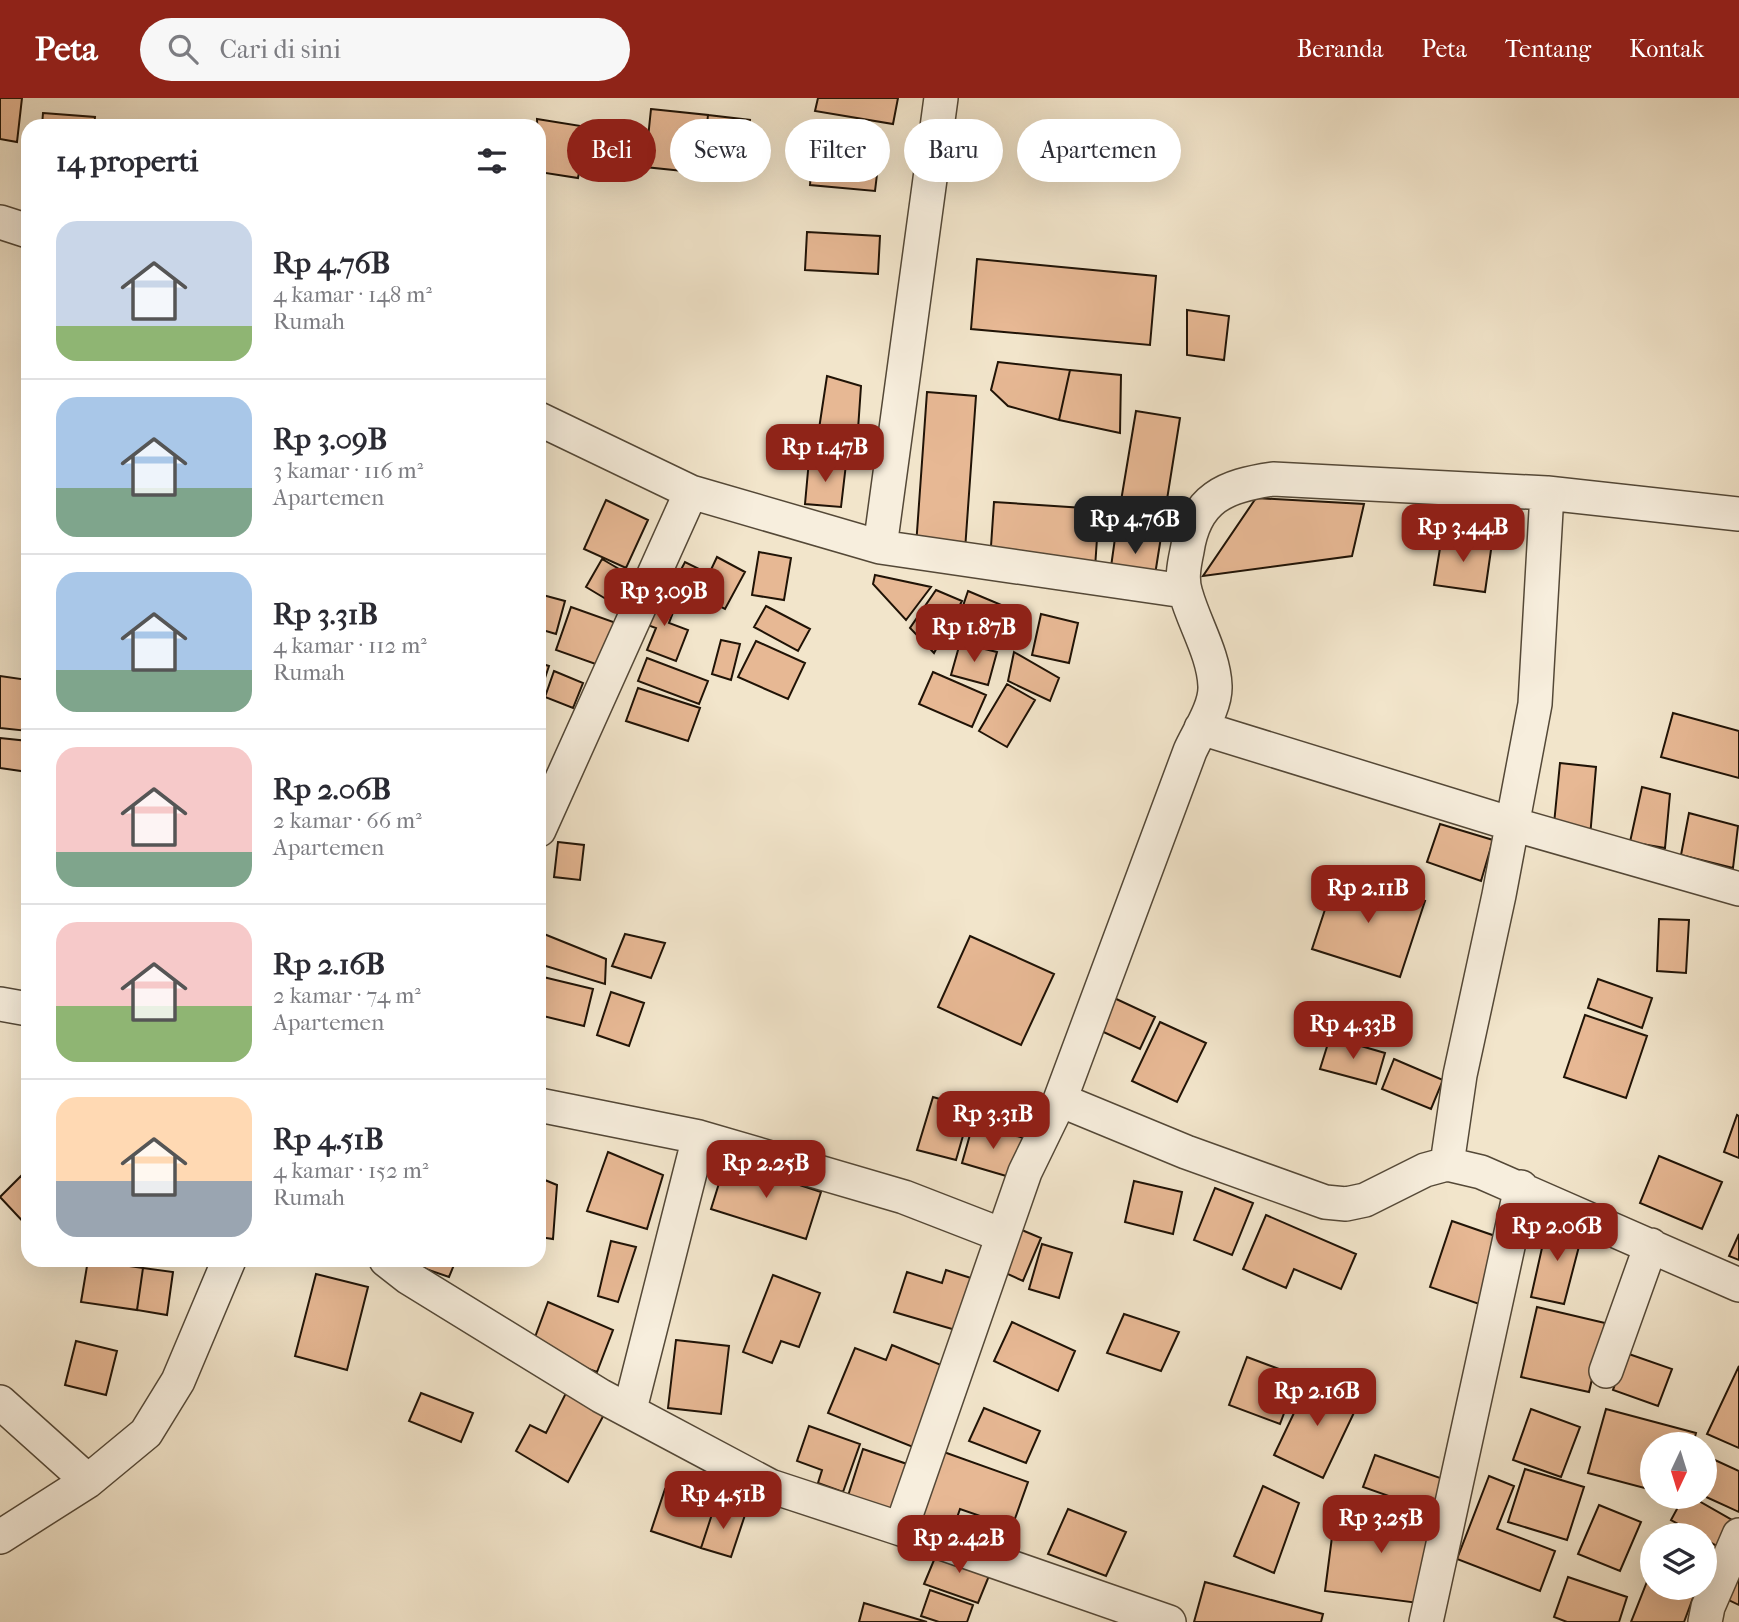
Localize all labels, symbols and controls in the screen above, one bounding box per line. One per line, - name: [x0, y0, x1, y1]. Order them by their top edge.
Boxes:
- search box: [140, 18, 630, 81]
- text: Peta: [35, 30, 98, 69]
- icon: search: [164, 30, 202, 68]
- text: Cari di sini: [220, 34, 341, 65]
- text: Beranda: [1297, 35, 1383, 63]
- text: Peta: [1421, 35, 1467, 63]
- text: Tentang: [1505, 35, 1591, 63]
- text: Kontak: [1629, 35, 1704, 63]
- chip: Beli: [567, 119, 656, 182]
- chip: Sewa: [670, 119, 771, 182]
- chip: Filter: [785, 119, 890, 182]
- chip: Baru: [904, 119, 1003, 182]
- chip: Apartemen: [1017, 119, 1181, 182]
- icon: filters: [473, 142, 511, 180]
- text: 14 properti: [56, 144, 198, 179]
- text: Rp 4.76B: [273, 246, 390, 281]
- icon: home: [112, 249, 196, 333]
- text: 4 kamar · 148 m²: [273, 281, 432, 308]
- text: Rumah: [273, 308, 345, 335]
- text: Rp 3.09B: [273, 422, 387, 457]
- pin: Rp 1.47B: [753, 424, 897, 484]
- icon: home: [112, 425, 196, 509]
- text: Rp 1.47B: [782, 433, 868, 460]
- text: 3 kamar · 116 m²: [273, 457, 423, 484]
- text: Apartemen: [273, 484, 384, 511]
- pin: Rp 4.76B: [1063, 496, 1207, 556]
- pin: Rp 3.44B: [1391, 504, 1535, 564]
- text: Rp 4.76B: [1090, 505, 1180, 532]
- text: Rp 3.44B: [1418, 513, 1508, 540]
- pin: Rp 3.09B: [592, 568, 736, 628]
- text: Rp 3.09B: [620, 577, 708, 604]
- text: Rp 3.31B: [273, 597, 378, 632]
- icon: home: [112, 600, 196, 684]
- pin: Rp 1.87B: [902, 604, 1046, 664]
- text: Rp 1.87B: [932, 613, 1016, 640]
- text: 4 kamar · 112 m²: [273, 632, 427, 659]
- text: Rumah: [273, 659, 345, 686]
- text: Rp 2.06B: [273, 772, 391, 807]
- icon: home: [112, 775, 196, 859]
- text: 2 kamar · 66 m²: [273, 807, 422, 834]
- text: Apartemen: [273, 834, 384, 861]
- pin: Rp 2.11B: [1296, 866, 1440, 925]
- text: Rp 2.11B: [1327, 874, 1409, 901]
- text: Rp 2.16B: [273, 947, 385, 982]
- icon: home: [112, 950, 196, 1034]
- text: 2 kamar · 74 m²: [273, 982, 421, 1009]
- pin: Rp 4.33B: [1281, 1002, 1425, 1061]
- text: Apartemen: [273, 1009, 384, 1036]
- text: Rp 4.33B: [1310, 1010, 1396, 1037]
- pin: Rp 3.31B: [921, 1091, 1065, 1151]
- text: Rp 3.31B: [953, 1100, 1033, 1127]
- text: Rp 4.51B: [273, 1122, 384, 1157]
- icon: home: [112, 1125, 196, 1209]
- pin: Rp 2.25B: [694, 1140, 838, 1200]
- text: Rp 2.25B: [722, 1149, 810, 1176]
- text: 4 kamar · 152 m²: [273, 1157, 428, 1184]
- text: Rumah: [273, 1184, 345, 1211]
- pin: Rp 2.06B: [1485, 1204, 1629, 1263]
- text: Rp 2.06B: [1512, 1212, 1602, 1239]
- pin: Rp 2.16B: [1245, 1368, 1389, 1428]
- text: Rp 2.16B: [1274, 1377, 1360, 1404]
- north arrow: [1640, 1432, 1717, 1508]
- map controls: [1640, 1432, 1717, 1600]
- pin: Rp 4.51B: [651, 1472, 795, 1531]
- text: Rp 4.51B: [681, 1480, 765, 1507]
- pin: Rp 3.25B: [1309, 1496, 1453, 1555]
- text: Rp 3.25B: [1339, 1504, 1423, 1531]
- pin: Rp 2.42B: [887, 1516, 1031, 1575]
- button: layers: [1640, 1523, 1717, 1600]
- text: Rp 2.42B: [913, 1524, 1005, 1551]

